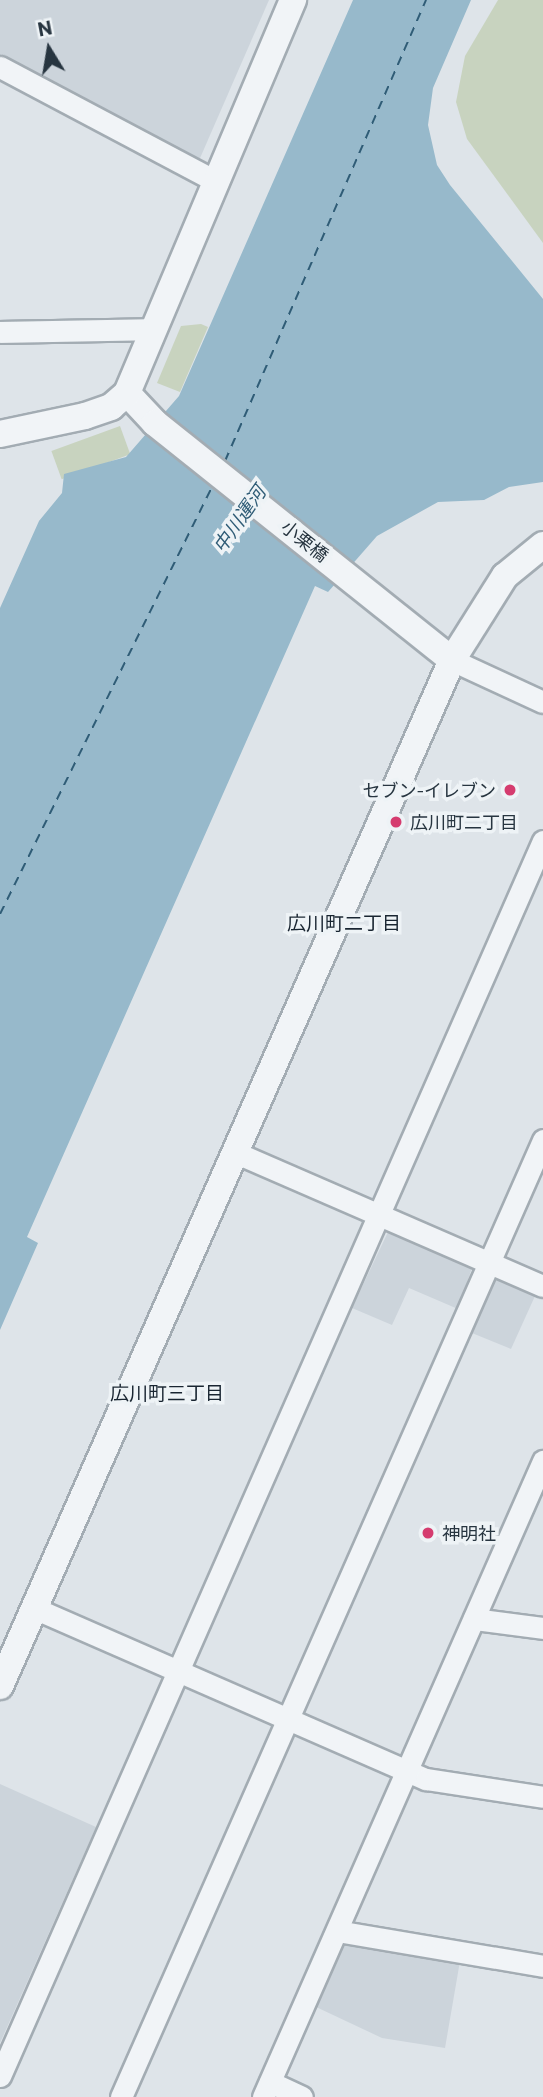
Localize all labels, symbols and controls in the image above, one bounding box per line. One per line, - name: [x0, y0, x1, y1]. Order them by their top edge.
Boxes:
- north arrow: [14, 14, 84, 84]
- text: N: [36, 15, 54, 41]
- water label: 中川運河: [208, 481, 270, 557]
- street label: 小栗橋: [277, 516, 333, 566]
- place label: セブン-イレブン: [362, 779, 496, 801]
- marker: セブン-イレブン: [502, 782, 518, 798]
- place label: 広川町二丁目: [410, 811, 518, 833]
- marker: 広川町二丁目: [388, 814, 404, 830]
- district label: 広川町二丁目: [287, 912, 401, 934]
- district label: 広川町三丁目: [110, 1382, 224, 1404]
- place label: 神明社: [442, 1522, 496, 1544]
- marker: 神明社: [420, 1525, 436, 1541]

